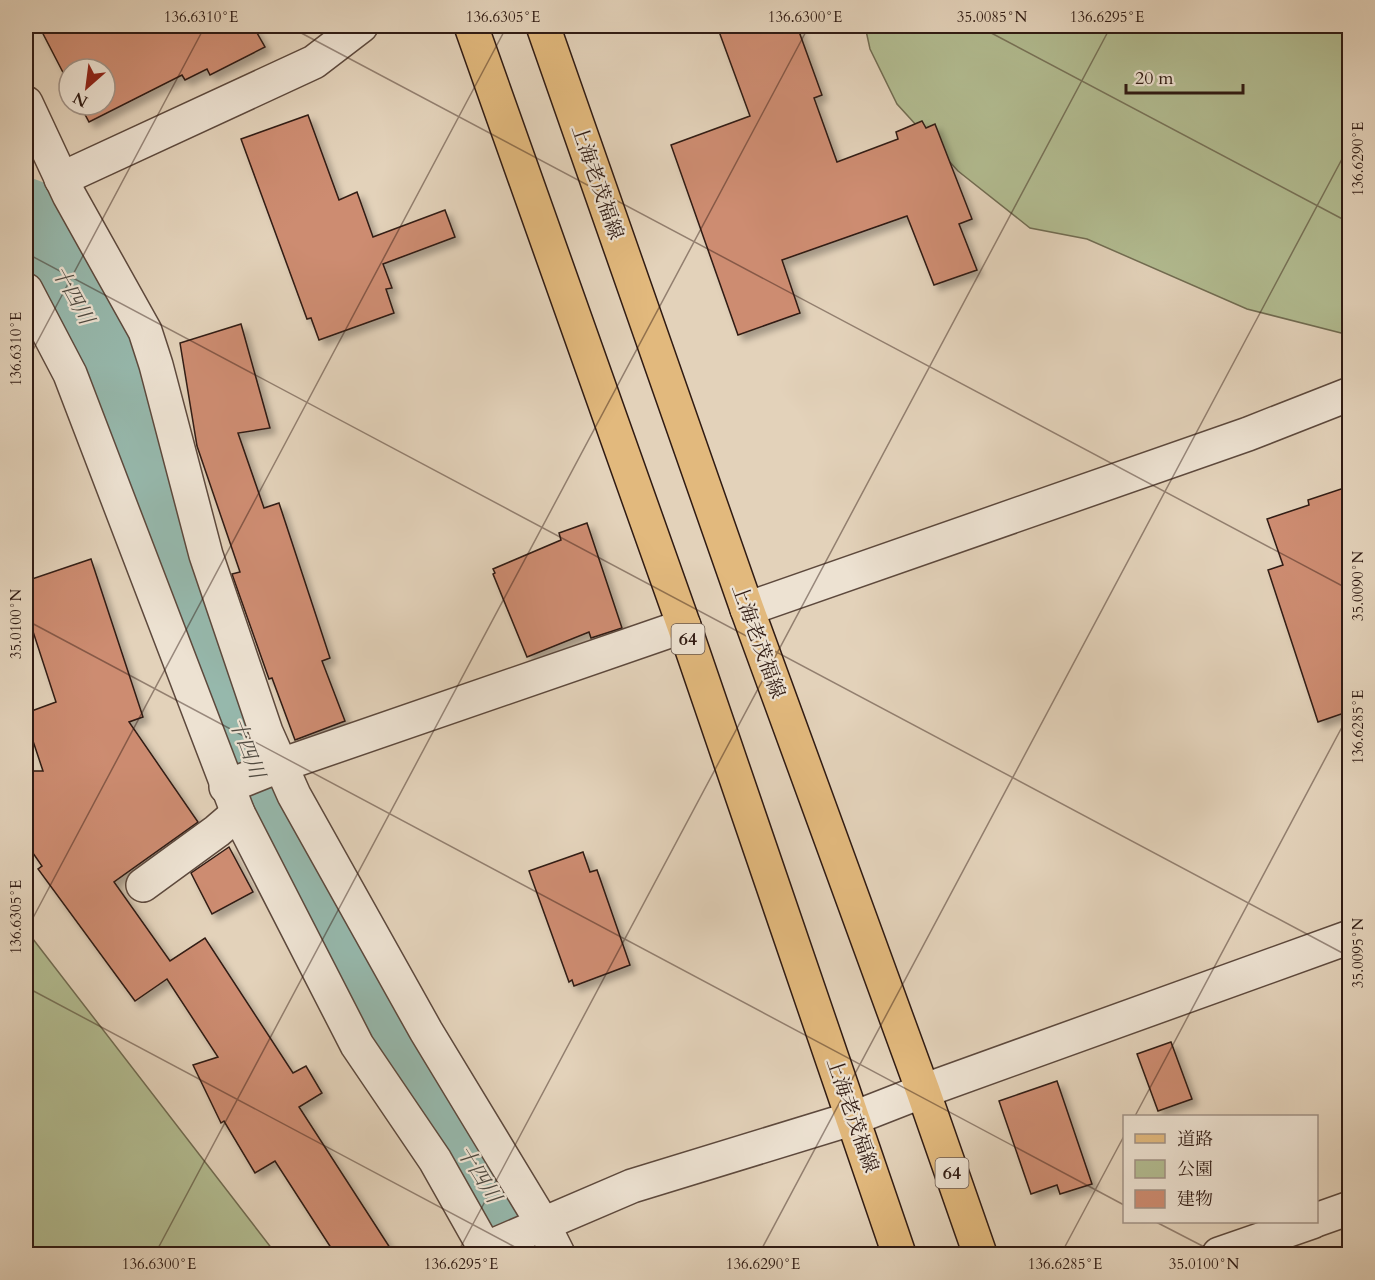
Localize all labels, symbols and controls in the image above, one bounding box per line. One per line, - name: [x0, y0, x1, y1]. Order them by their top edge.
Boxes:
- text: 136.6310°E: [164, 7, 238, 27]
- text: 136.6305°E: [466, 7, 540, 27]
- text: 136.6300°E: [768, 7, 842, 27]
- text: 35.0085°N: [957, 7, 1027, 27]
- text: 136.6295°E: [1070, 7, 1144, 27]
- north arrow: [57, 57, 117, 117]
- scale bar: [1126, 57, 1243, 95]
- text: 20 m: [1135, 66, 1174, 91]
- text: N: [69, 86, 92, 112]
- street label: 上海老茂福線: [565, 121, 630, 243]
- text: 136.6290°E: [1348, 122, 1368, 196]
- water label: 十四川: [45, 261, 101, 332]
- text: 136.6310°E: [6, 312, 26, 386]
- text: 35.0090°N: [1348, 551, 1368, 621]
- street label: 上海老茂福線: [725, 580, 792, 702]
- text: 35.0100°N: [6, 589, 26, 659]
- road number: 64: [672, 624, 704, 654]
- text: 136.6285°E: [1348, 690, 1368, 764]
- water label: 十四川: [222, 714, 272, 785]
- text: 136.6305°E: [6, 880, 26, 954]
- text: 35.0095°N: [1348, 918, 1368, 988]
- street label: 上海老茂福線: [820, 1054, 885, 1176]
- legend: [1123, 1115, 1318, 1223]
- text: 道路: [1177, 1127, 1213, 1152]
- water label: 十四川: [450, 1140, 509, 1210]
- text: 公園: [1177, 1157, 1213, 1182]
- road number: 64: [936, 1158, 968, 1188]
- text: 建物: [1177, 1187, 1213, 1212]
- text: 136.6300°E: [122, 1254, 196, 1274]
- text: 136.6295°E: [424, 1254, 498, 1274]
- text: 136.6290°E: [726, 1254, 800, 1274]
- text: 136.6285°E: [1028, 1254, 1102, 1274]
- text: 35.0100°N: [1169, 1254, 1239, 1274]

